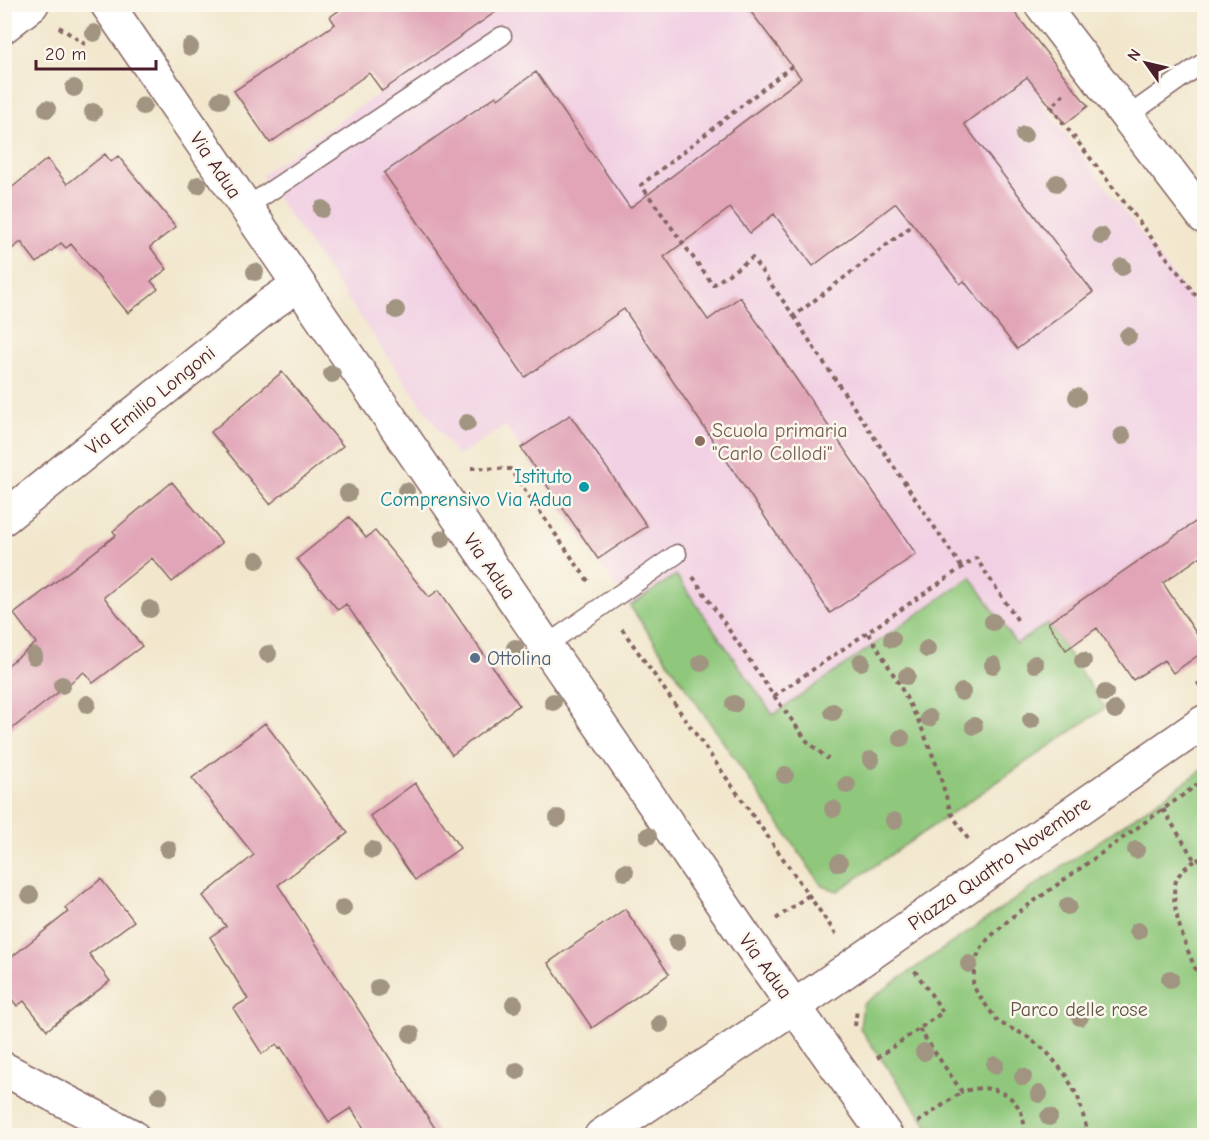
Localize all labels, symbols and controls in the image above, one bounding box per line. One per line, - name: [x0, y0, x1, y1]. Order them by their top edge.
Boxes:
- scale bar: [36, 33, 156, 71]
- north arrow: [1116, 33, 1176, 93]
- text: 20 m: [45, 44, 86, 65]
- text: N: [1124, 46, 1145, 65]
- street label: Via Adua: [185, 128, 246, 203]
- street label: Via Emilio Longoni: [81, 341, 220, 460]
- place label: Scuola primaria "Carlo Collodi": [712, 419, 848, 465]
- marker: Scuola primaria "Carlo Collodi": [693, 434, 707, 448]
- place label: Istituto Comprensivo Via Adua: [380, 465, 572, 511]
- marker: Istituto Comprensivo Via Adua: [577, 480, 591, 494]
- street label: Via Adua: [459, 529, 521, 604]
- place label: Ottolina: [487, 647, 552, 670]
- marker: Ottolina: [468, 651, 482, 665]
- street label: Piazza Quattro Novembre: [904, 792, 1095, 935]
- street label: Via Adua: [734, 929, 797, 1003]
- park label: Parco delle rose: [1010, 998, 1148, 1021]

